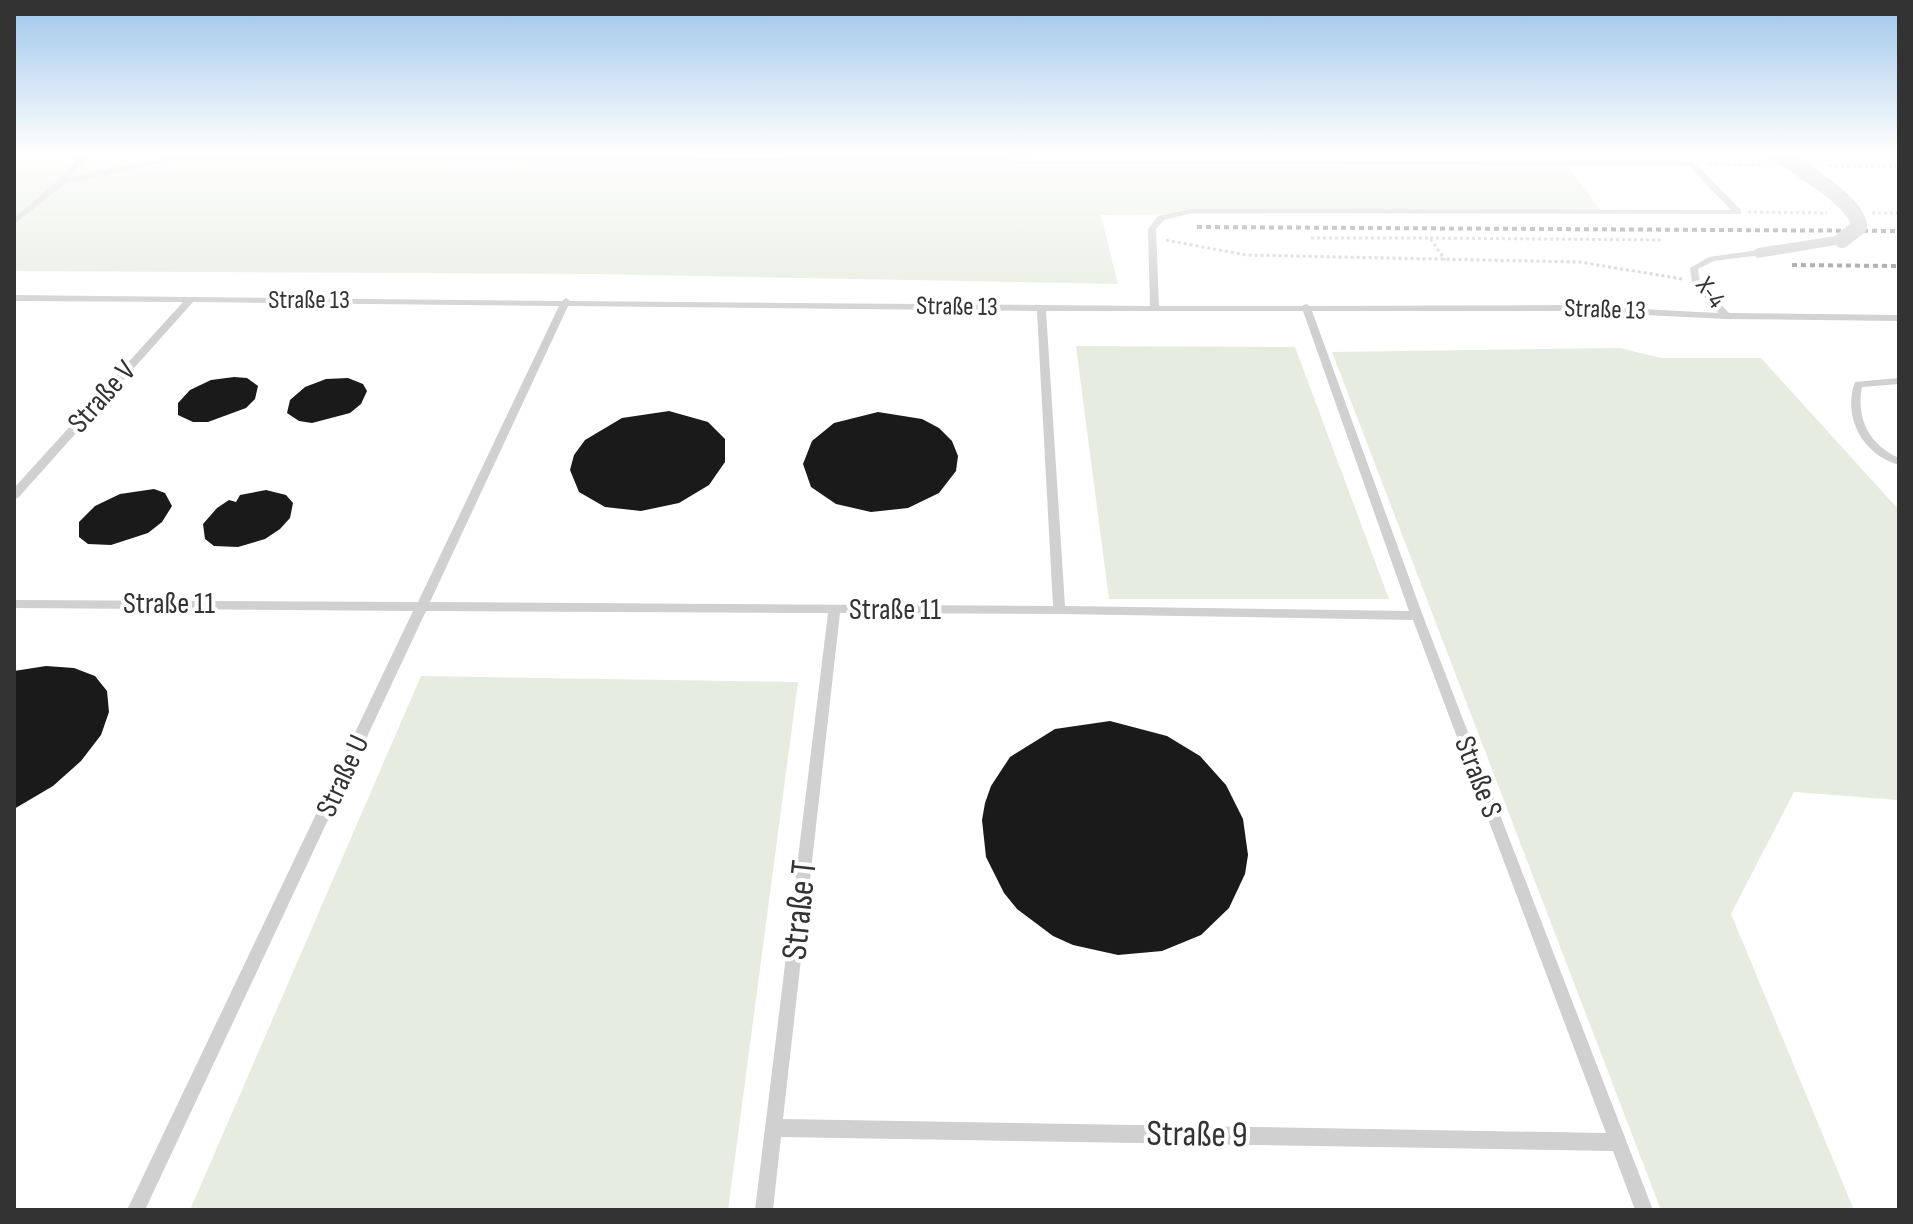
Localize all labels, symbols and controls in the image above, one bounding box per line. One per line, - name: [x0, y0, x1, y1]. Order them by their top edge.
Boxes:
- street label: X-4: [1688, 271, 1732, 315]
- street label: Straße 13: [268, 285, 350, 316]
- street label: Straße 13: [916, 291, 998, 323]
- street label: Straße 13: [1564, 293, 1646, 327]
- street label: Straße V: [60, 353, 144, 440]
- street label: Straße 11: [123, 586, 216, 622]
- street label: Straße 11: [849, 592, 942, 628]
- street label: Straße U: [309, 729, 377, 823]
- street label: Straße S: [1446, 731, 1510, 823]
- street label: Straße T: [773, 858, 827, 962]
- street label: Straße 9: [1146, 1113, 1248, 1157]

